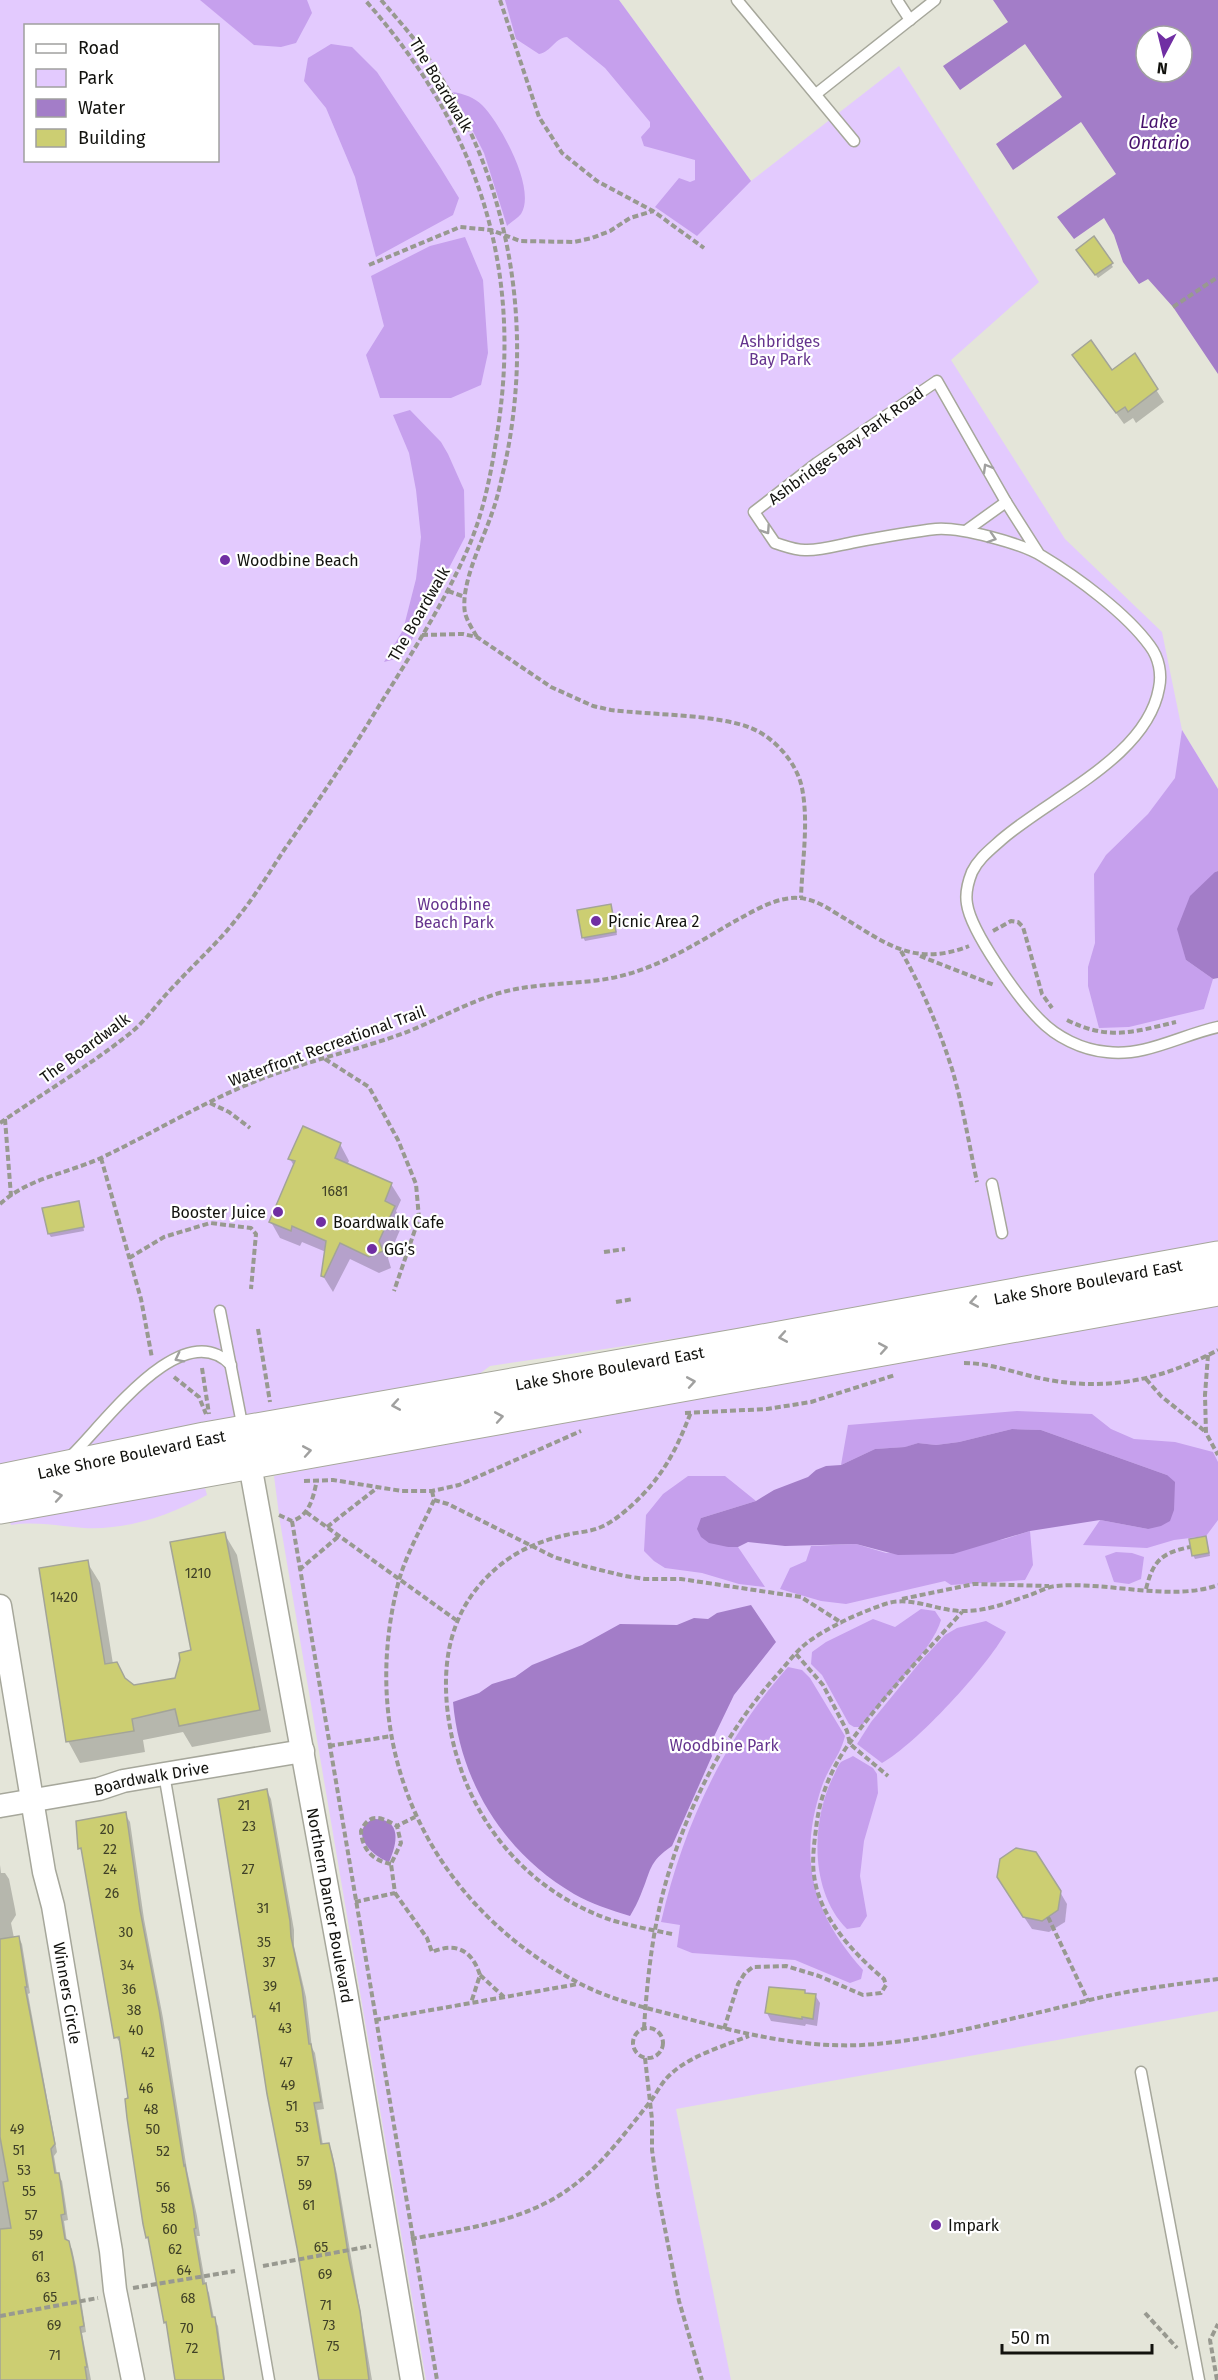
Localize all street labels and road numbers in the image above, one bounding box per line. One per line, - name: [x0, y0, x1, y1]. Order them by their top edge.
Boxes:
- street label: The Boardwalk: [406, 35, 477, 136]
- street label: Ashbridges Bay Park Road: [765, 383, 927, 509]
- street label: The Boardwalk: [384, 563, 454, 665]
- street label: Waterfront Recreational Trail: [226, 1001, 428, 1091]
- street label: The Boardwalk: [36, 1009, 134, 1087]
- street label: Lake Shore Boulevard East: [992, 1255, 1184, 1308]
- street label: Lake Shore Boulevard East: [514, 1342, 706, 1394]
- street label: Lake Shore Boulevard East: [36, 1426, 227, 1483]
- street label: Boardwalk Drive: [92, 1757, 210, 1799]
- street label: Northern Dancer Boulevard: [303, 1806, 357, 2005]
- street label: Winners Circle: [50, 1941, 86, 2045]

